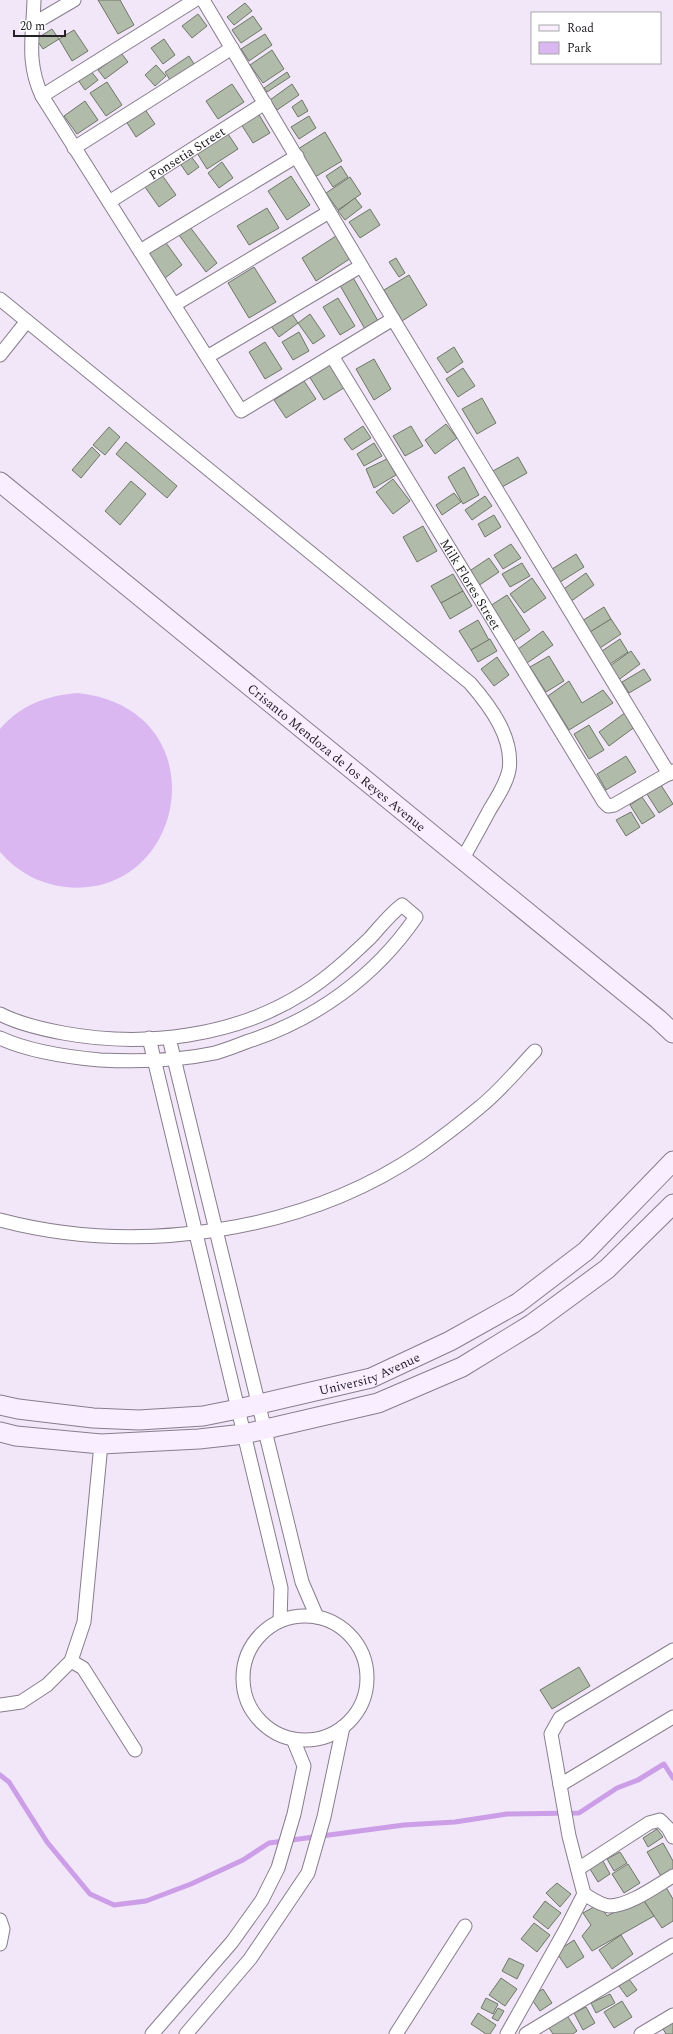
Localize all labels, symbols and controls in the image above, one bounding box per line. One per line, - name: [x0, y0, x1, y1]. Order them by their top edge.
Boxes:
- scale bar: [14, 12, 65, 38]
- legend: [531, 12, 661, 64]
- text: 20 m: [20, 17, 45, 36]
- text: Road: [567, 19, 594, 38]
- text: Park: [567, 39, 592, 58]
- street label: Ponsetia Street: [145, 122, 230, 185]
- street label: Milk Flores Street: [435, 535, 506, 634]
- street label: Crisanto Mendoza de los Reyes Avenue: [243, 679, 430, 837]
- street label: University Avenue: [317, 1347, 423, 1401]

